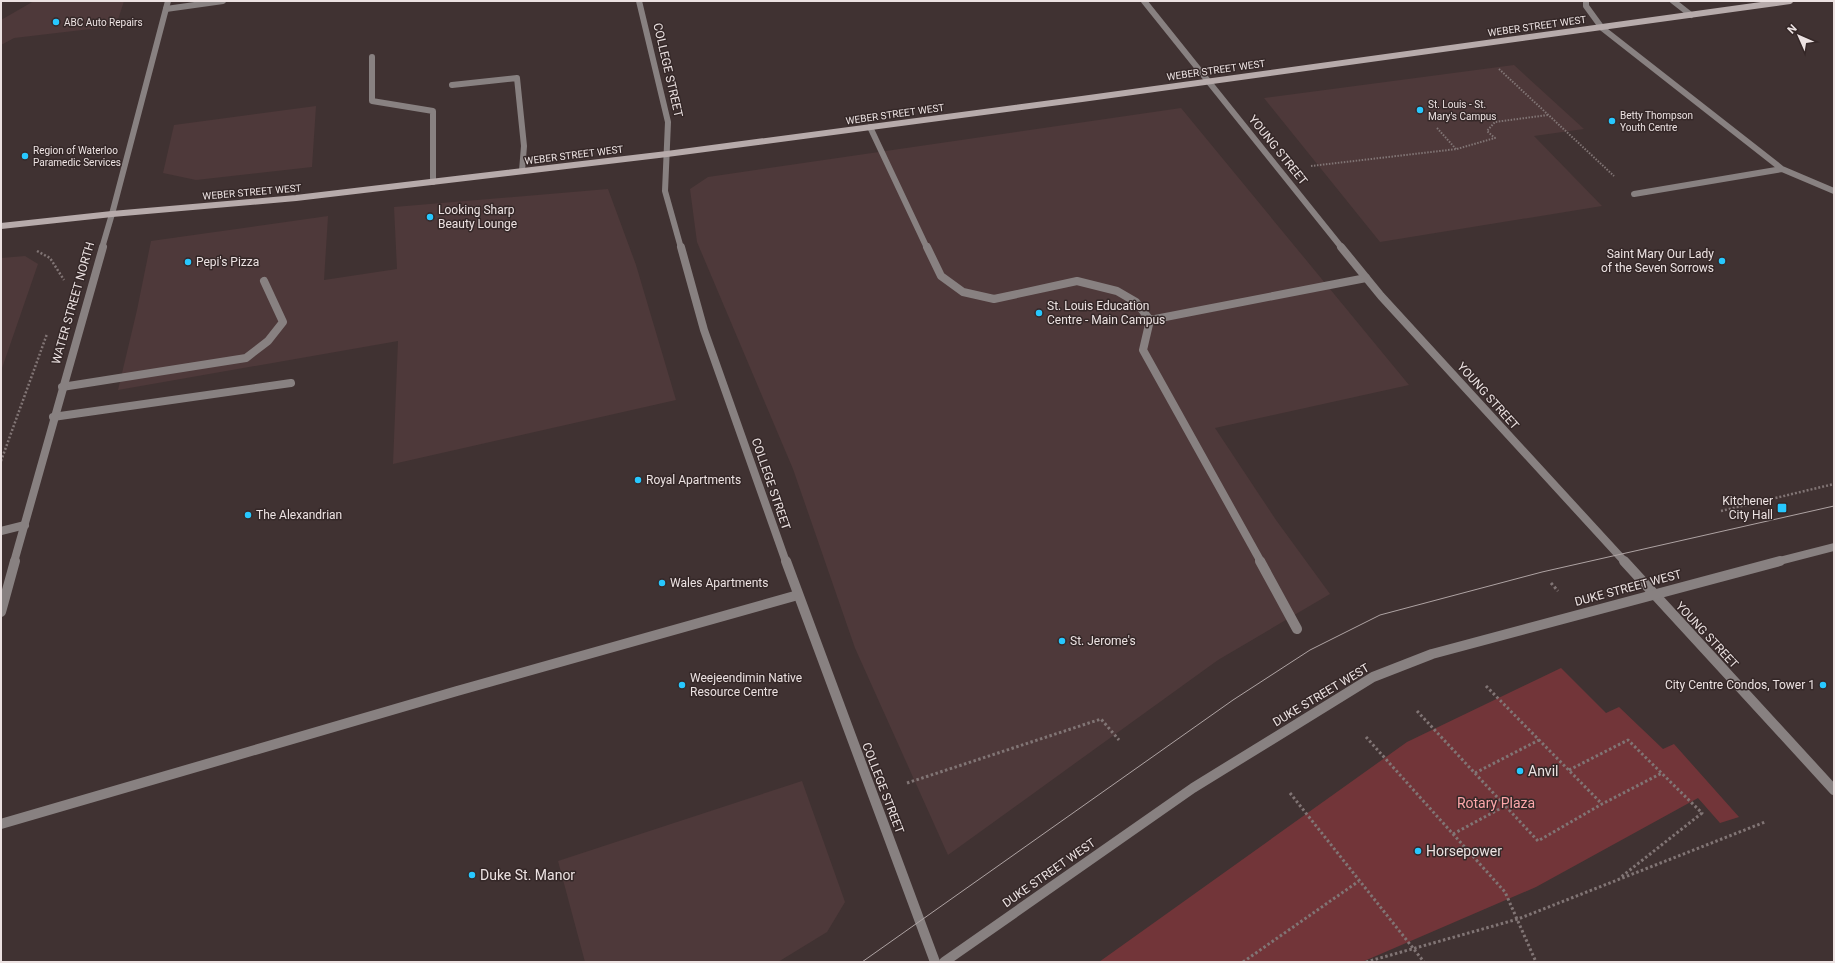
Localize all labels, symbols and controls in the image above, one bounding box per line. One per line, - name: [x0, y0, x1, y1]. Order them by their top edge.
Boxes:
- street label: WEBER STREET WEST: [1487, 14, 1587, 38]
- north arrow: [1779, 16, 1819, 56]
- marker: ABC Auto Repairs: [51, 17, 61, 27]
- place label: ABC Auto Repairs: [64, 17, 143, 28]
- street label: COLLEGE STREET: [650, 21, 686, 119]
- text: N: [1785, 22, 1800, 37]
- street label: WEBER STREET WEST: [1166, 58, 1266, 82]
- place label: St. Louis - St. Mary's Campus: [1428, 99, 1496, 122]
- street label: WEBER STREET WEST: [845, 102, 945, 126]
- marker: St. Louis - St. Mary's Campus: [1415, 105, 1425, 115]
- place label: Betty Thompson Youth Centre: [1620, 110, 1693, 133]
- street label: YOUNG STREET: [1246, 112, 1310, 188]
- marker: Betty Thompson Youth Centre: [1607, 116, 1617, 126]
- street label: WEBER STREET WEST: [524, 143, 624, 167]
- place label: Region of Waterloo Paramedic Services: [33, 145, 121, 168]
- marker: Region of Waterloo Paramedic Services: [20, 151, 30, 161]
- street label: WEBER STREET WEST: [202, 182, 302, 202]
- place label: Looking Sharp Beauty Lounge: [438, 203, 517, 231]
- marker: Looking Sharp Beauty Lounge: [425, 212, 435, 222]
- street label: WATER STREET NORTH: [49, 240, 97, 366]
- place label: Saint Mary Our Lady of the Seven Sorrows: [1601, 247, 1714, 275]
- place label: Pepi's Pizza: [196, 255, 259, 269]
- marker: Saint Mary Our Lady of the Seven Sorrows: [1717, 256, 1727, 266]
- marker: Pepi's Pizza: [183, 257, 193, 267]
- place label: St. Louis Education Centre - Main Campus: [1047, 299, 1165, 327]
- marker: St. Louis Education Centre - Main Campus: [1034, 308, 1044, 318]
- street label: YOUNG STREET: [1454, 360, 1522, 432]
- street label: COLLEGE STREET: [749, 436, 793, 532]
- place label: Royal Apartments: [646, 473, 741, 487]
- marker: Royal Apartments: [633, 475, 643, 485]
- place label: Kitchener City Hall: [1722, 494, 1773, 522]
- marker: Kitchener City Hall: [1776, 502, 1788, 514]
- place label: The Alexandrian: [256, 508, 342, 522]
- marker: The Alexandrian: [243, 510, 253, 520]
- street label: DUKE STREET WEST: [1573, 567, 1683, 609]
- place label: Wales Apartments: [670, 576, 768, 590]
- marker: Wales Apartments: [657, 578, 667, 588]
- street label: YOUNG STREET: [1673, 599, 1741, 671]
- place label: St. Jerome's: [1070, 634, 1136, 648]
- marker: St. Jerome's: [1057, 636, 1067, 646]
- street label: DUKE STREET WEST: [1270, 661, 1372, 729]
- place label: Weejeendimin Native Resource Centre: [690, 671, 802, 699]
- place label: City Centre Condos, Tower 1: [1665, 678, 1815, 692]
- marker: Weejeendimin Native Resource Centre: [677, 680, 687, 690]
- marker: City Centre Condos, Tower 1: [1818, 680, 1828, 690]
- street label: COLLEGE STREET: [859, 740, 907, 836]
- place label: Anvil: [1528, 763, 1558, 779]
- marker: Anvil: [1515, 766, 1525, 776]
- park label: Rotary Plaza: [1457, 795, 1535, 811]
- street label: DUKE STREET WEST: [1000, 836, 1098, 910]
- place label: Horsepower: [1426, 843, 1502, 859]
- marker: Horsepower: [1413, 846, 1423, 856]
- place label: Duke St. Manor: [480, 867, 575, 883]
- marker: Duke St. Manor: [467, 870, 477, 880]

